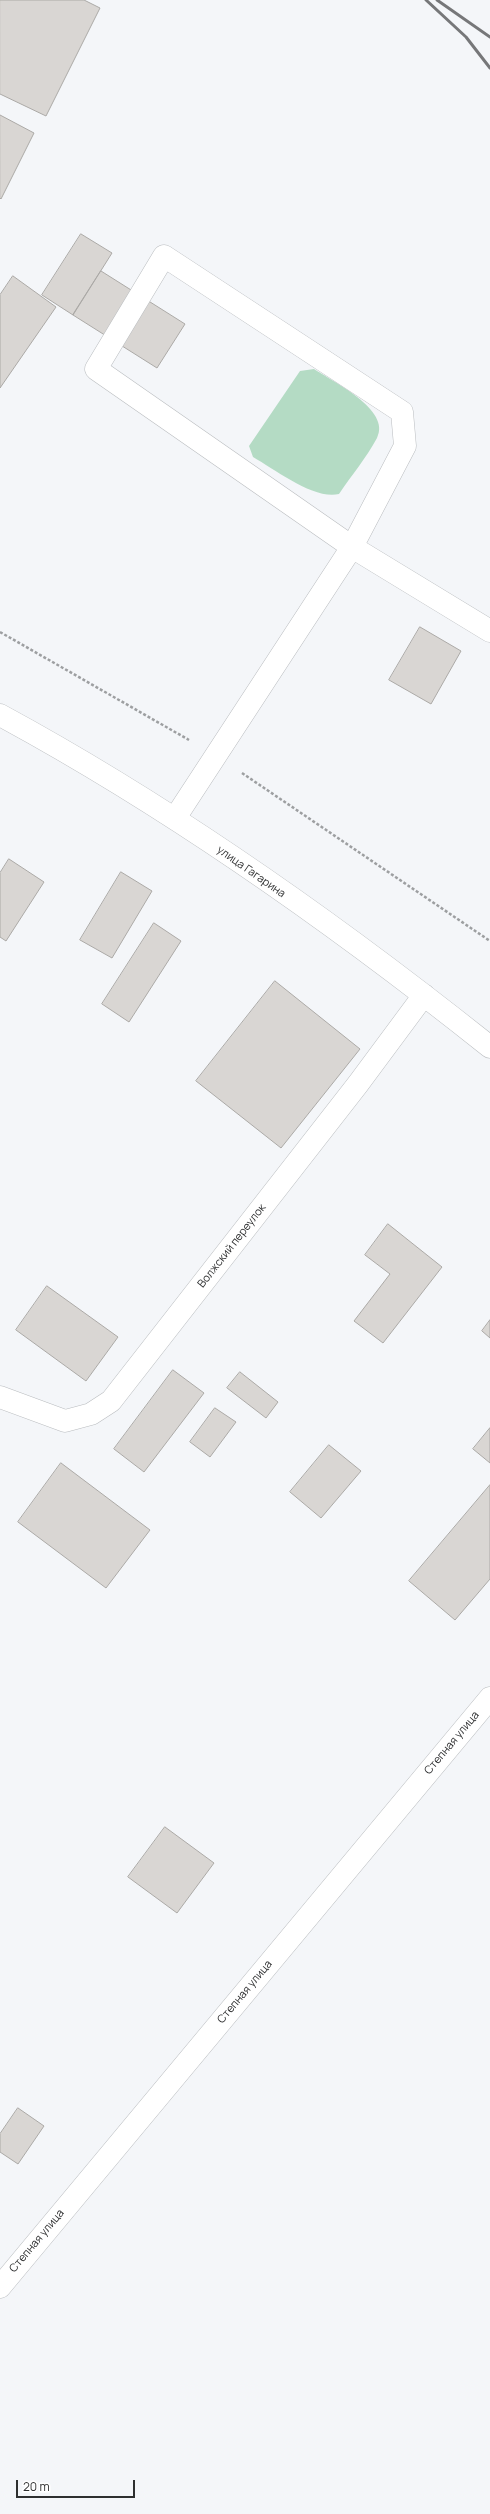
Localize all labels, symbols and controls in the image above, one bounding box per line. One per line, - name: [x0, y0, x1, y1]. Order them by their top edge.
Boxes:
- street label: улица Гагарина: [214, 843, 288, 901]
- street label: Волжский переулок: [195, 1201, 269, 1291]
- street label: Степная улица: [422, 1709, 482, 1777]
- street label: Степная улица: [215, 1958, 275, 2026]
- street label: Степная улица: [7, 2207, 67, 2275]
- scale bar: [18, 2472, 137, 2498]
- text: 20 m: [23, 2478, 50, 2495]

